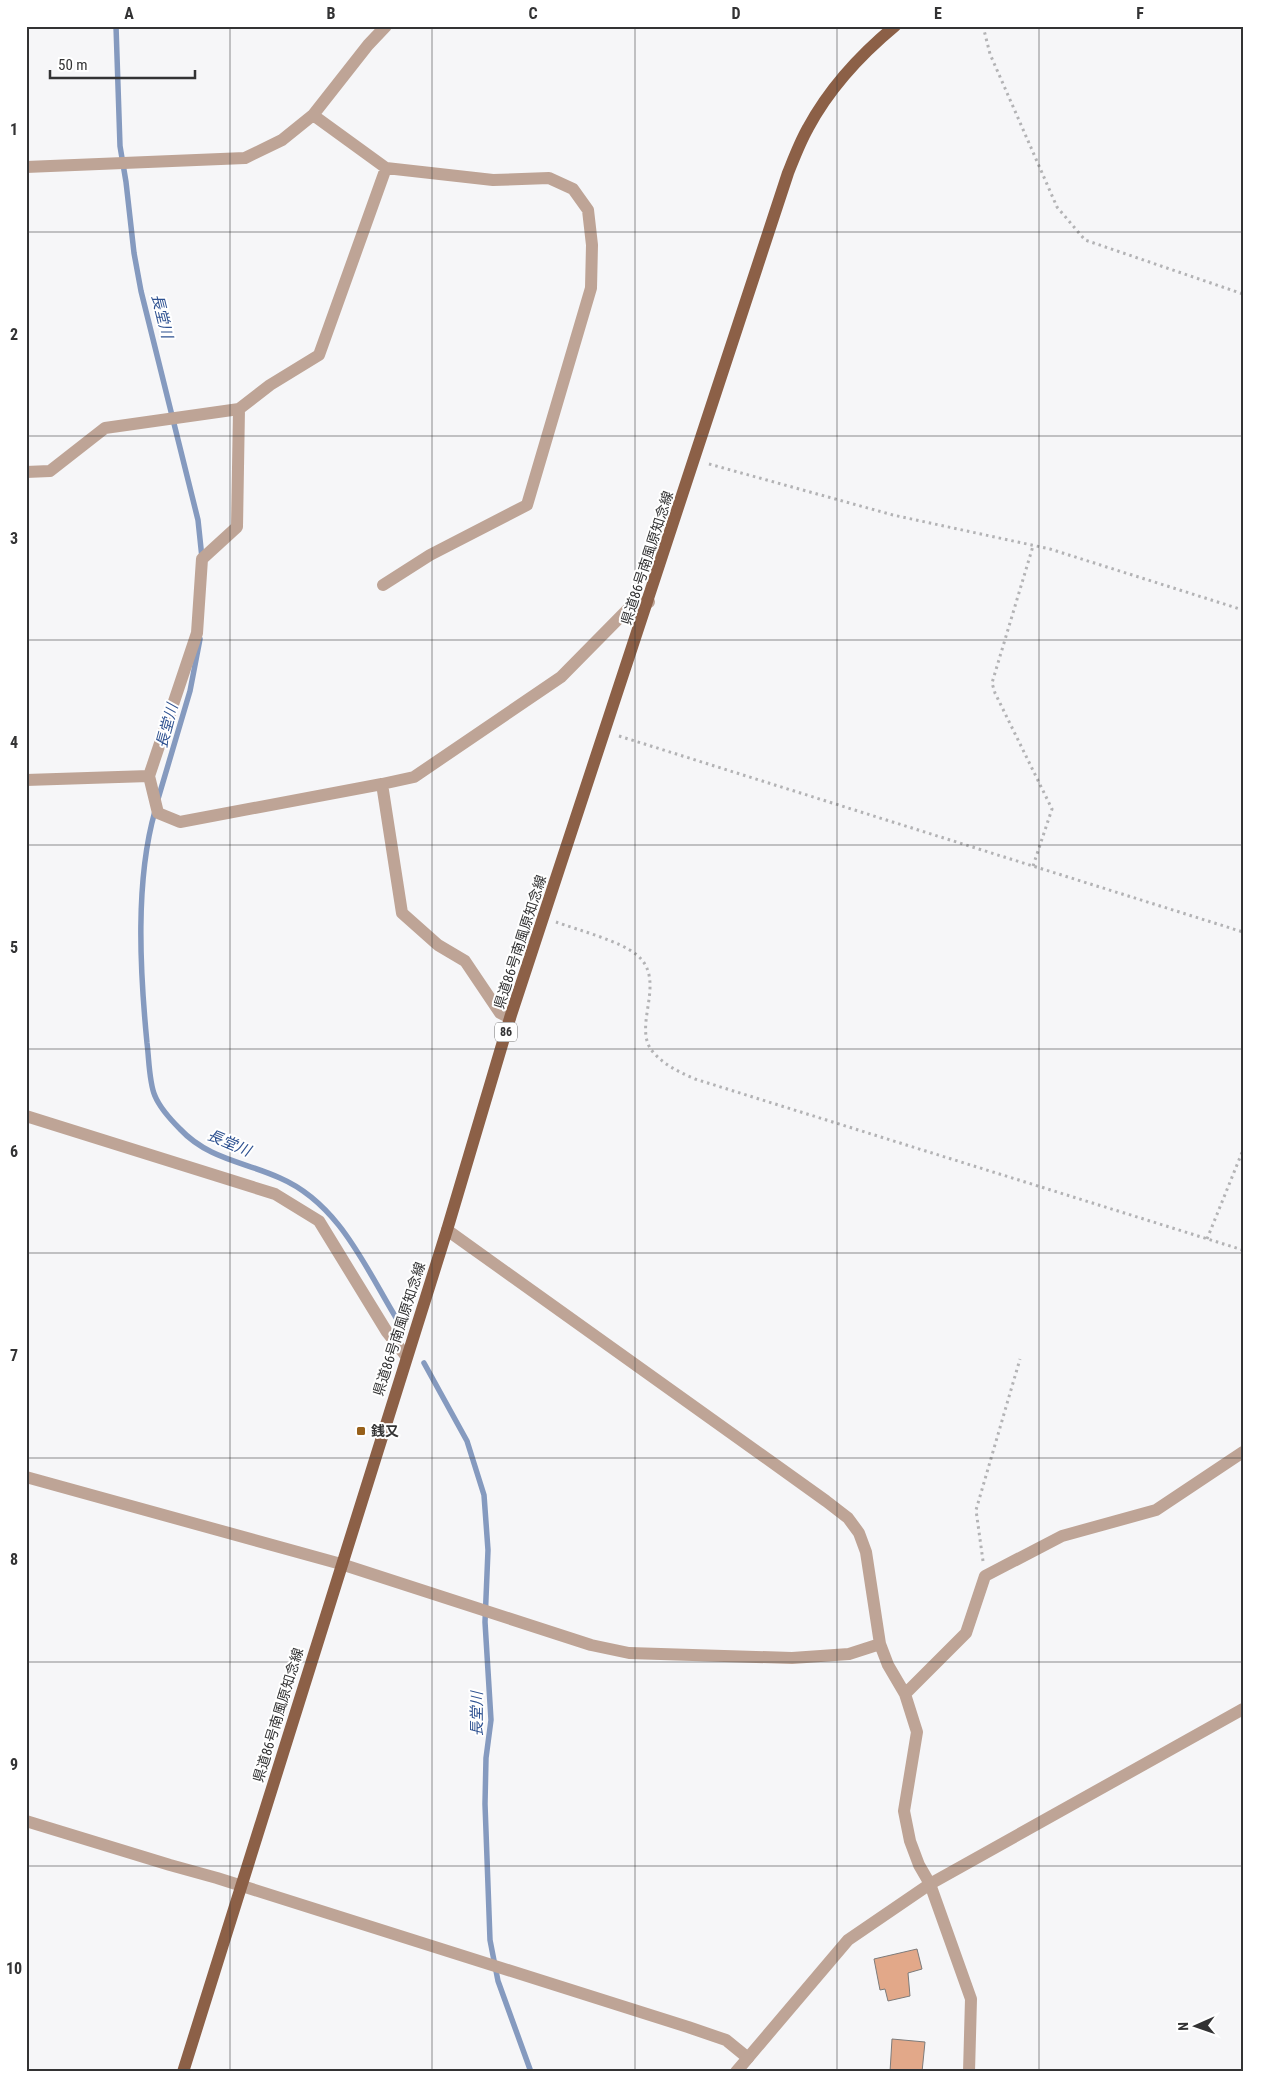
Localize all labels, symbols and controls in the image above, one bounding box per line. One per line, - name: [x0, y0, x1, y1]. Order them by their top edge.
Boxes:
- text: A: [124, 4, 134, 23]
- text: B: [327, 4, 336, 23]
- text: C: [528, 4, 538, 23]
- text: D: [731, 4, 741, 23]
- text: E: [934, 4, 942, 23]
- text: F: [1136, 4, 1144, 23]
- scale bar: [50, 48, 195, 80]
- text: 50 m: [58, 56, 88, 74]
- text: 1: [10, 120, 18, 139]
- water label: 長堂川: [148, 292, 177, 342]
- text: 2: [10, 325, 18, 344]
- street label: 県道86号南風原知念線: [618, 489, 676, 627]
- text: 3: [10, 529, 18, 548]
- water label: 長堂川: [152, 700, 182, 750]
- text: 4: [10, 733, 18, 752]
- street label: 県道86号南風原知念線: [491, 873, 549, 1011]
- text: 5: [10, 938, 18, 957]
- road number: 86: [495, 1022, 517, 1042]
- water label: 長堂川: [205, 1126, 255, 1161]
- text: 6: [10, 1142, 18, 1161]
- street label: 県道86号南風原知念線: [370, 1260, 428, 1398]
- text: 7: [10, 1346, 18, 1365]
- place label: 銭又: [371, 1423, 399, 1439]
- marker: 銭又: [355, 1425, 367, 1437]
- text: 8: [10, 1550, 18, 1569]
- street label: 県道86号南風原知念線: [250, 1646, 306, 1784]
- water label: 長堂川: [468, 1690, 486, 1737]
- text: 9: [10, 1755, 18, 1774]
- text: 10: [6, 1959, 22, 1978]
- north arrow: [1172, 2000, 1222, 2050]
- text: N: [1175, 2022, 1191, 2031]

